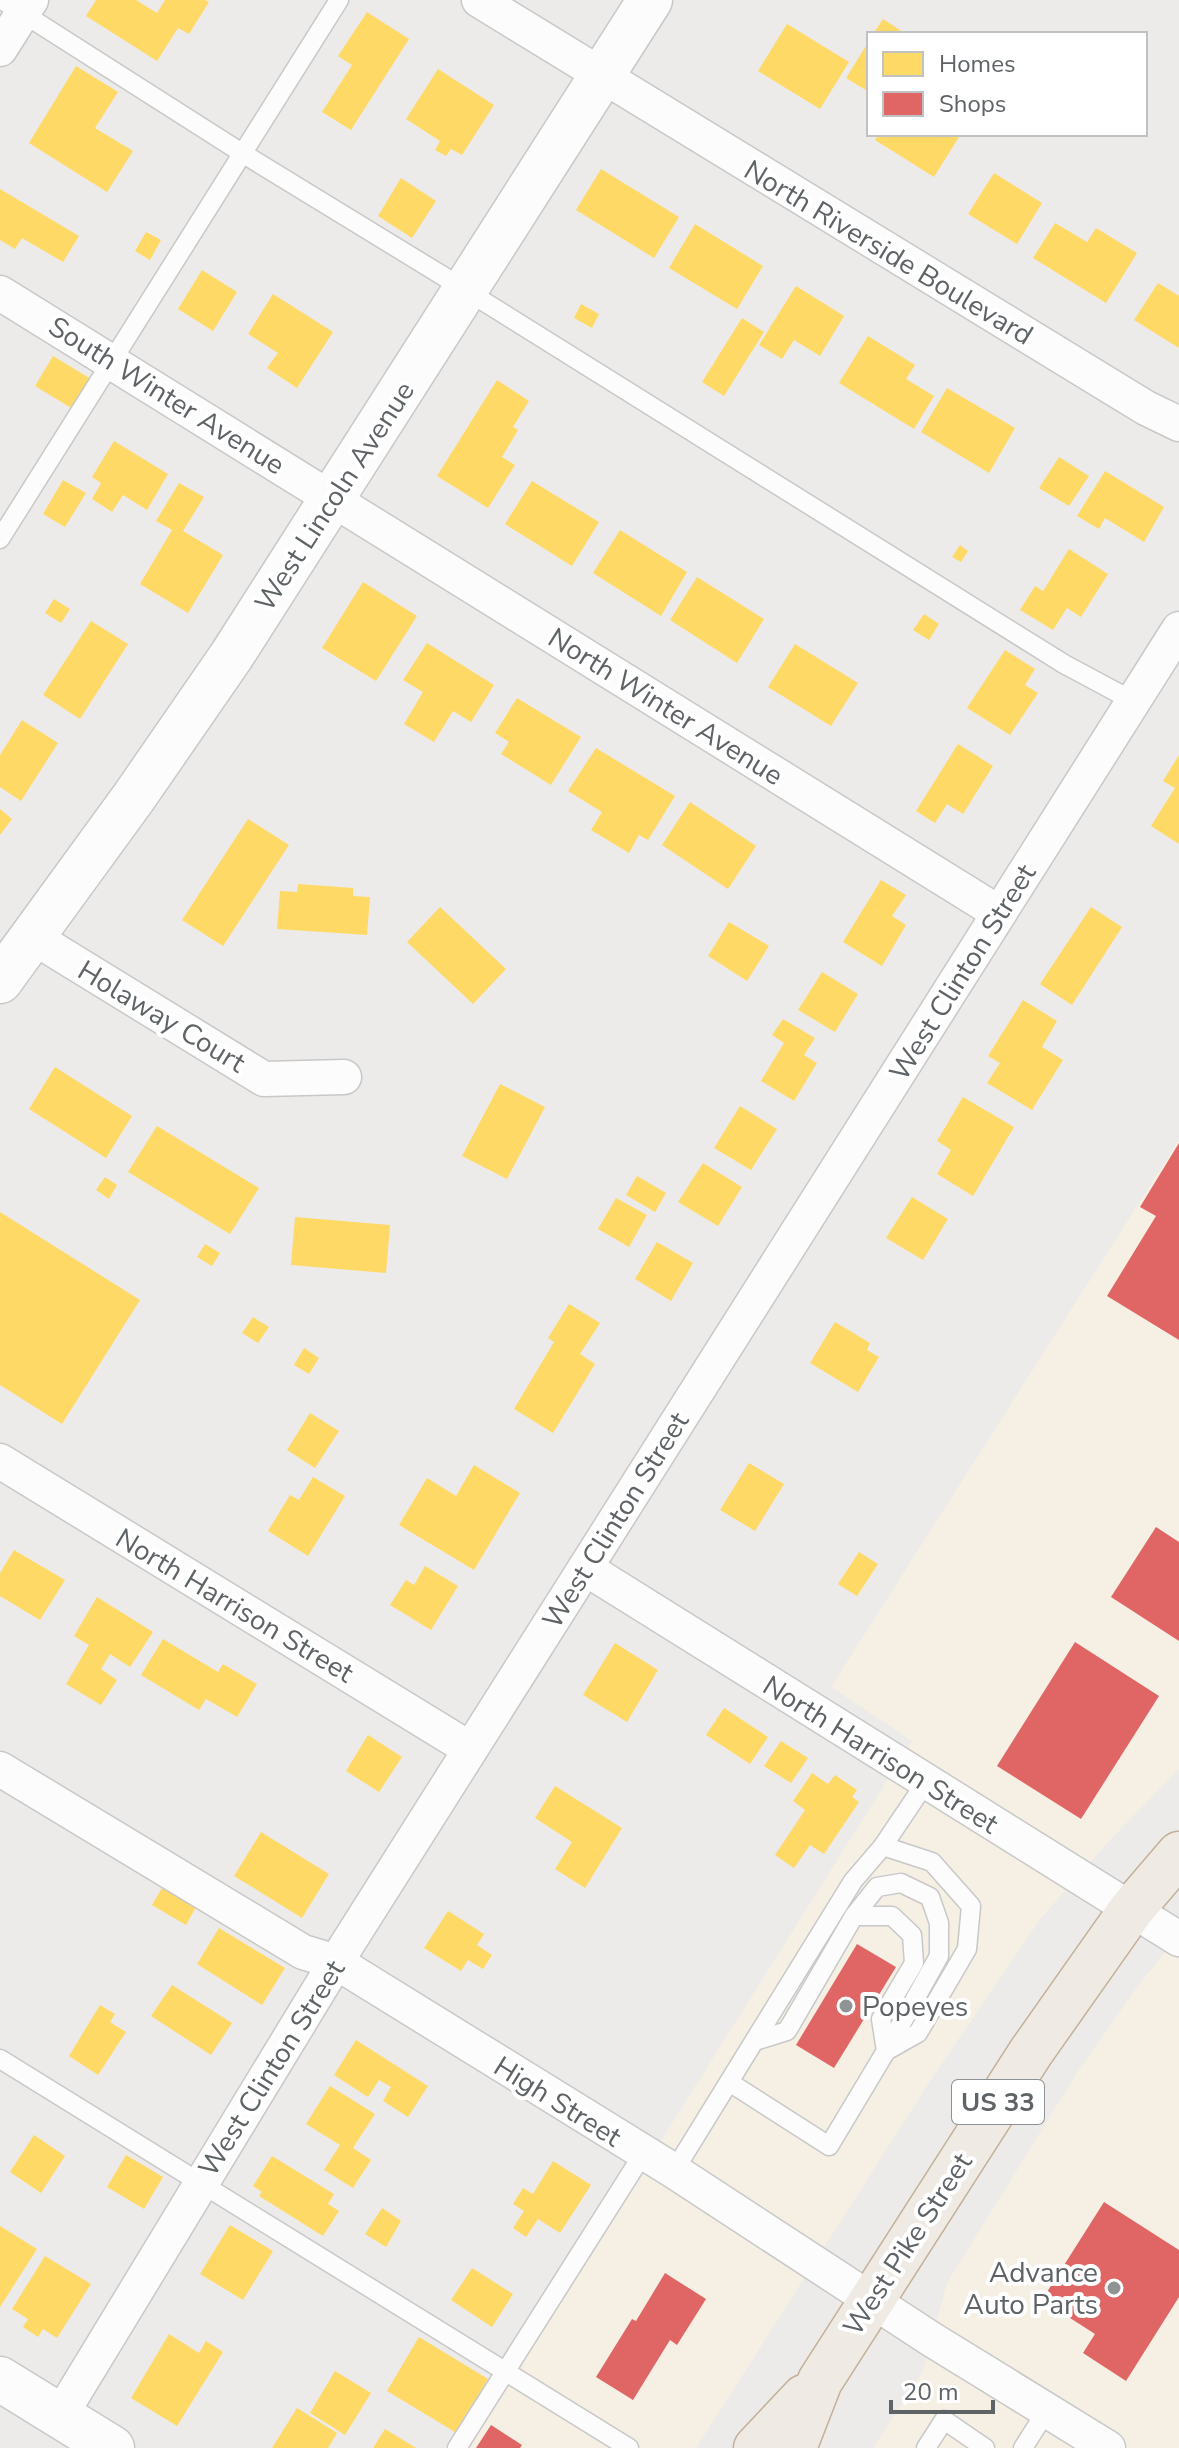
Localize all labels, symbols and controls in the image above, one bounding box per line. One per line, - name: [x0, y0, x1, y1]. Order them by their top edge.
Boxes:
- legend: [867, 32, 1147, 136]
- text: Homes: [939, 48, 1015, 80]
- text: Shops: [939, 88, 1006, 120]
- street label: North Riverside Boulevard: [737, 151, 1040, 354]
- street label: South Winter Avenue: [41, 308, 292, 484]
- street label: West Lincoln Avenue: [246, 374, 423, 619]
- street label: North Winter Avenue: [541, 619, 790, 795]
- street label: West Clinton Street: [881, 857, 1045, 1088]
- street label: Holaway Court: [71, 952, 252, 1082]
- street label: West Clinton Street: [534, 1405, 698, 1636]
- street label: North Harrison Street: [108, 1520, 361, 1692]
- street label: North Harrison Street: [755, 1667, 1006, 1843]
- street label: West Clinton Street: [190, 1953, 354, 2184]
- place label: Popeyes: [862, 1988, 968, 2026]
- marker: Popeyes: [837, 1997, 855, 2015]
- street label: High Street: [486, 2048, 629, 2156]
- road number: US 33: [952, 2080, 1044, 2124]
- street label: West Pike Street: [835, 2146, 981, 2343]
- place label: Advance Auto Parts: [964, 2254, 1098, 2324]
- marker: Advance Auto Parts: [1105, 2279, 1123, 2297]
- scale bar: [891, 2364, 993, 2414]
- text: 20 m: [903, 2376, 959, 2408]

